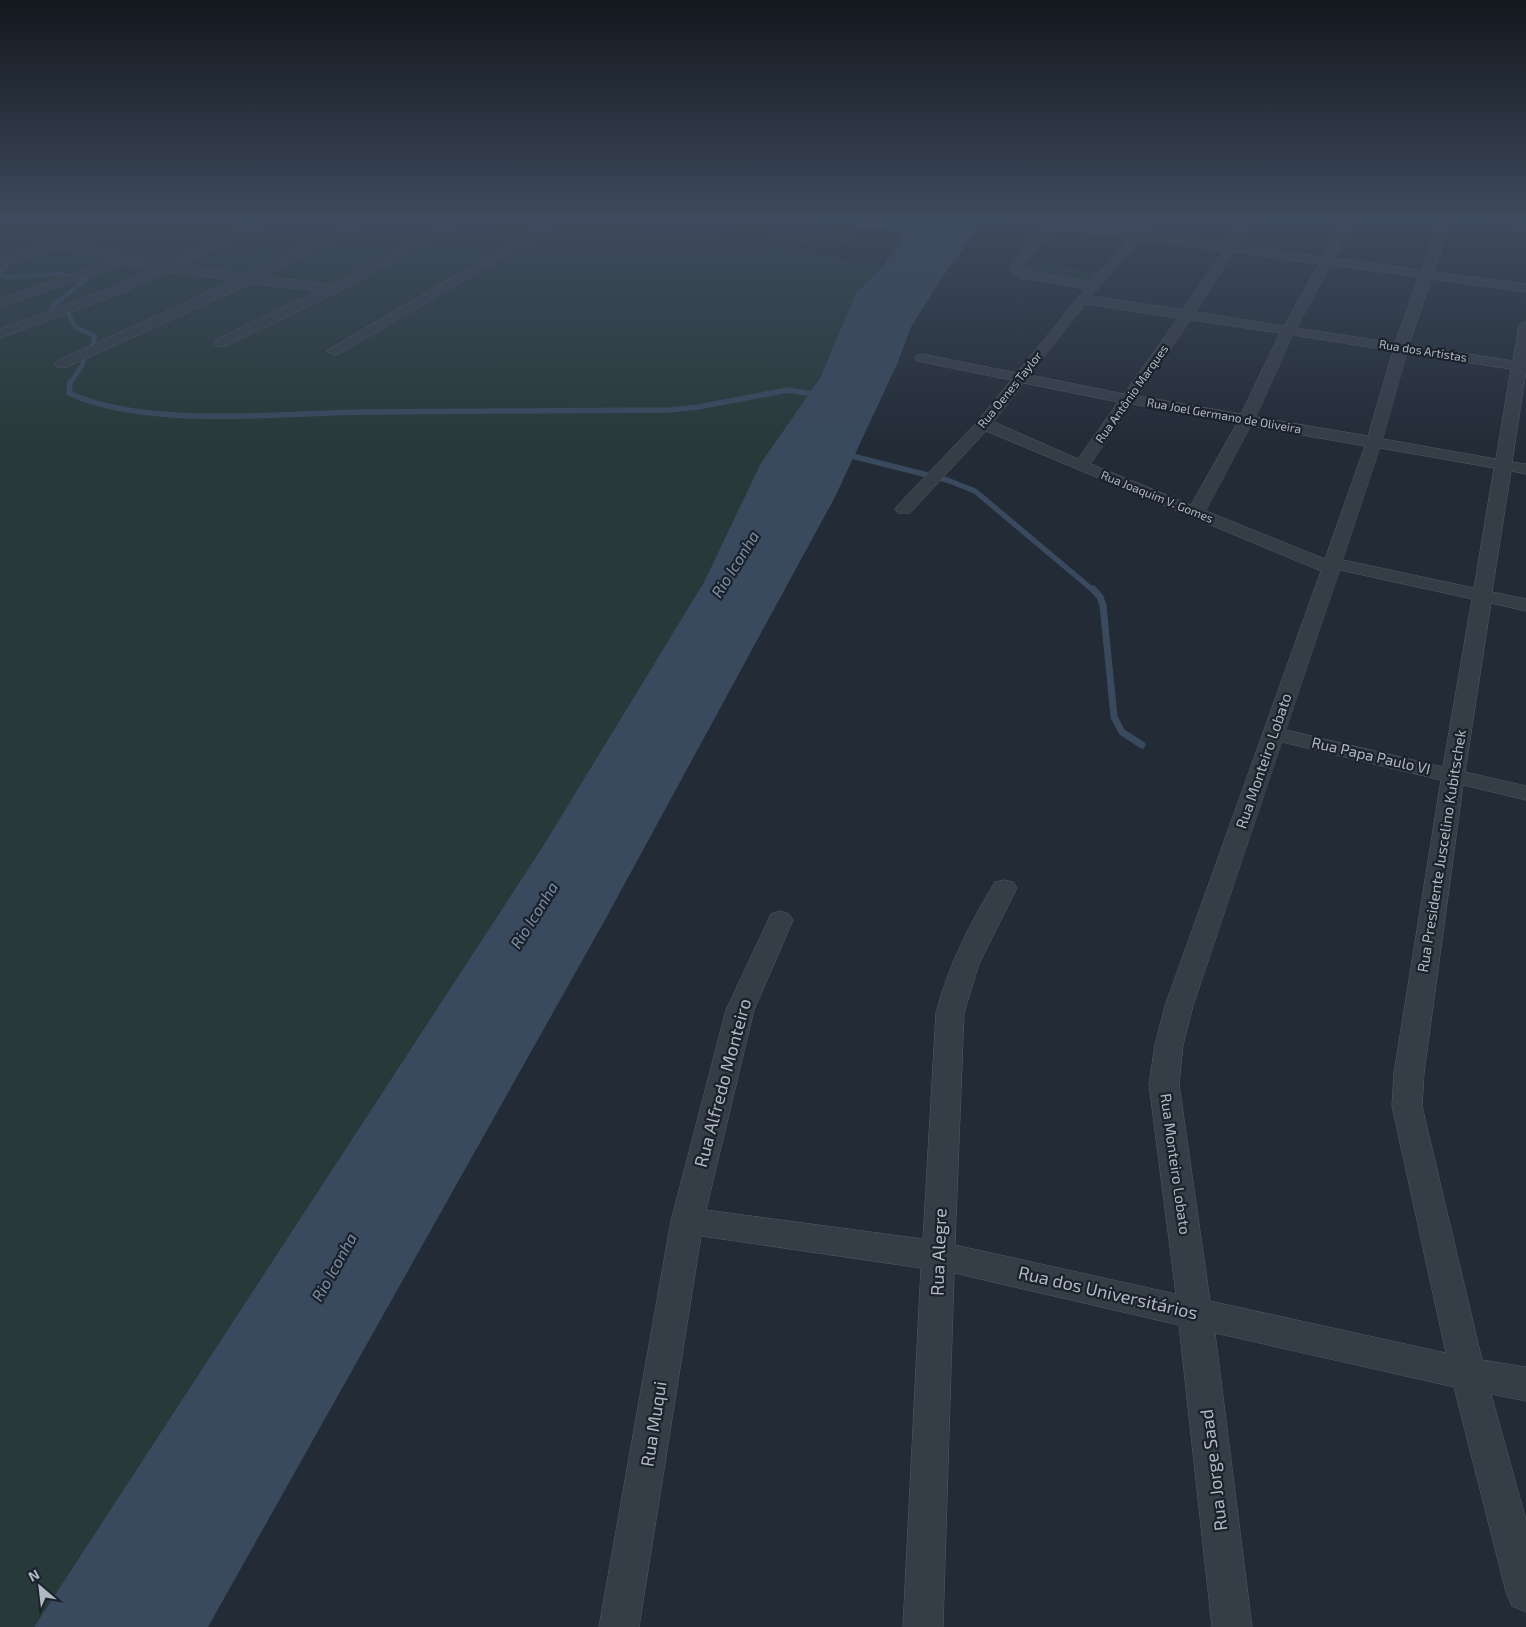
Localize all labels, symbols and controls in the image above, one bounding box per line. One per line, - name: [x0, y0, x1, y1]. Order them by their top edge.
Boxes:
- street label: Rua dos Artistas: [1378, 336, 1468, 364]
- street label: Rua Antônio Marques: [1092, 342, 1170, 445]
- street label: Rua Oenes Taylor: [974, 348, 1044, 430]
- street label: Rua Joel Germano de Oliveira: [1146, 395, 1302, 436]
- street label: Rua Joaquim V. Gomes: [1099, 467, 1216, 525]
- water label: Rio Iconha: [707, 527, 762, 601]
- street label: Rua Monteiro Lobato: [1231, 691, 1295, 831]
- street label: Rua Presidente Juscelino Kubitschek: [1413, 728, 1469, 974]
- street label: Rua Papa Paulo VI: [1310, 733, 1432, 777]
- water label: Rio Iconha: [506, 878, 561, 952]
- street label: Rua Alfredo Monteiro: [689, 996, 755, 1170]
- street label: Rua Monteiro Lobato: [1157, 1092, 1195, 1236]
- street label: Rua Alegre: [925, 1208, 951, 1296]
- water label: Rio Iconha: [307, 1229, 360, 1304]
- street label: Rua dos Universitários: [1016, 1261, 1200, 1323]
- street label: Rua Muqui: [635, 1379, 671, 1468]
- street label: Rua Jorge Saad: [1195, 1408, 1231, 1532]
- north arrow: [15, 1562, 65, 1612]
- text: N: [25, 1565, 42, 1585]

